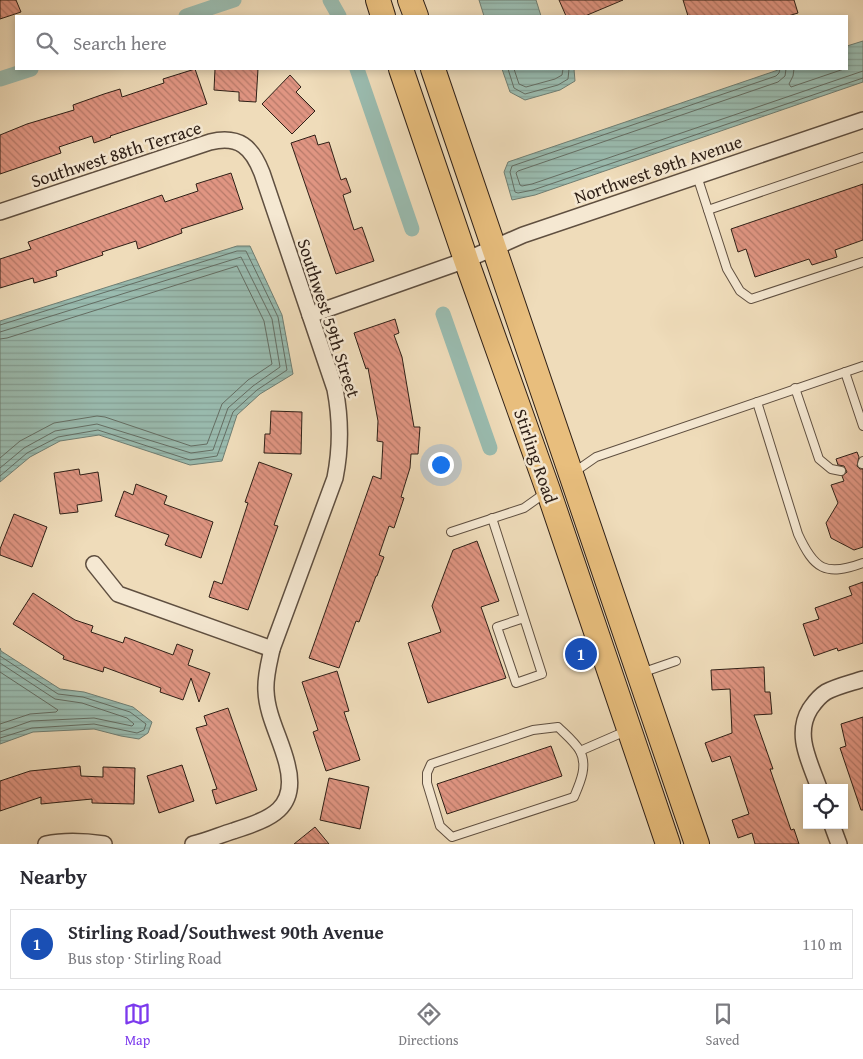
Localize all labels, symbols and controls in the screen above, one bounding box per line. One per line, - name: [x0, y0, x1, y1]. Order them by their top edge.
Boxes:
- search box: [15, 15, 848, 70]
- icon: search: [33, 29, 61, 57]
- text: Search here: [73, 29, 167, 57]
- street label: Southwest 88th Terrace: [27, 114, 205, 194]
- street label: Northwest 89th Avenue: [570, 128, 746, 210]
- street label: Southwest 59th Street: [291, 235, 368, 402]
- street label: Stirling Road: [507, 405, 565, 507]
- your location: [428, 452, 454, 478]
- pin: 1: [565, 635, 597, 673]
- map controls: [803, 784, 848, 829]
- button: locate: [803, 784, 848, 829]
- text: Nearby: [20, 861, 87, 892]
- text: Stirling Road/Southwest 90th Avenue: [68, 918, 384, 946]
- text: 1: [33, 932, 41, 956]
- text: 110 m: [802, 932, 842, 956]
- text: Bus stop · Stirling Road: [68, 946, 222, 970]
- tab: Map: [123, 1000, 151, 1050]
- tab: Directions: [398, 1000, 459, 1050]
- tab: Saved: [706, 1000, 740, 1050]

